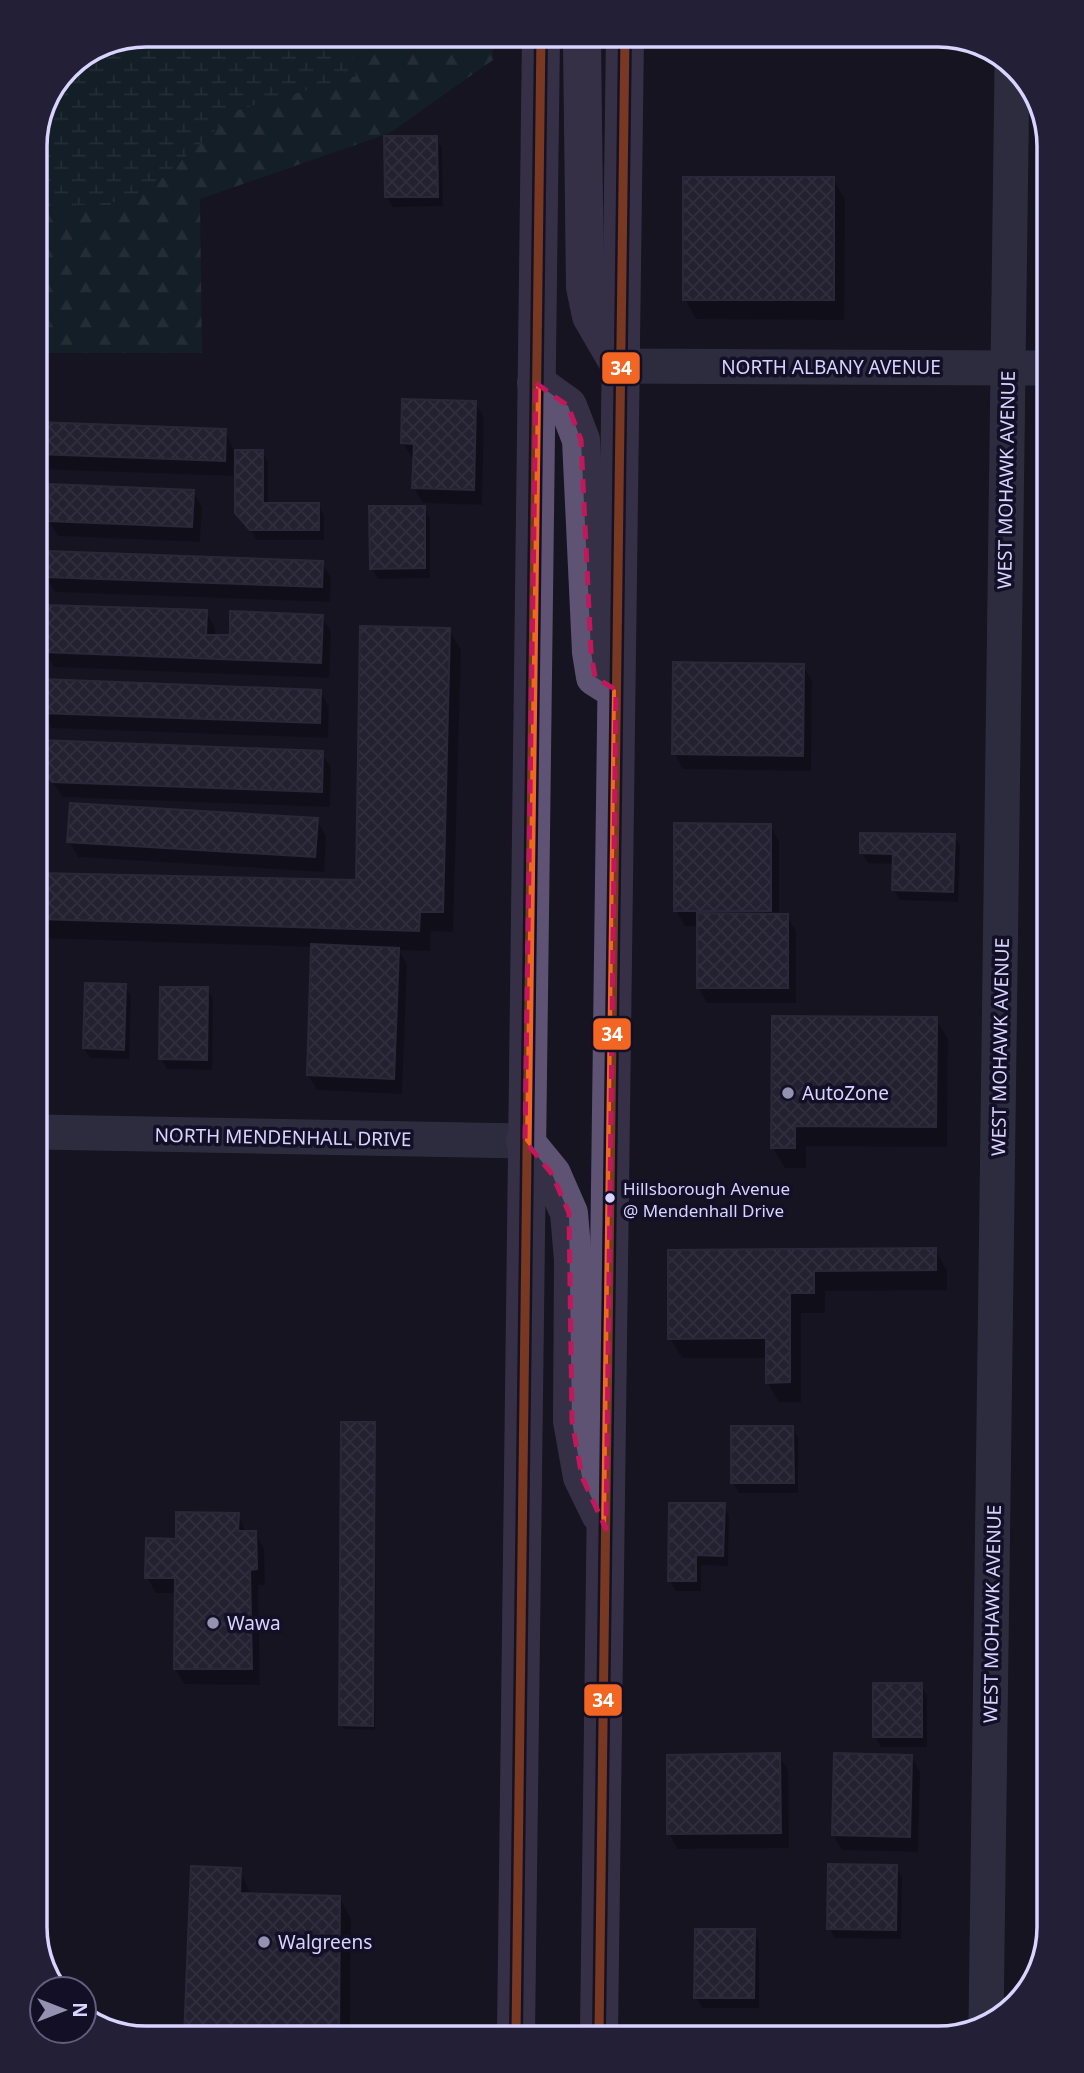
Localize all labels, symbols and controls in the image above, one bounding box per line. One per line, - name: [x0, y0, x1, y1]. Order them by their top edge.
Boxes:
- line badge: 34: [601, 351, 641, 385]
- street label: NORTH ALBANY AVENUE: [721, 354, 941, 380]
- text: 34: [610, 355, 632, 381]
- street label: WEST MOHAWK AVENUE: [991, 371, 1021, 589]
- street label: WEST MOHAWK AVENUE: [985, 938, 1015, 1156]
- line badge: 34: [592, 1017, 632, 1051]
- text: 34: [601, 1021, 623, 1047]
- place label: AutoZone: [802, 1080, 889, 1106]
- marker: AutoZone: [780, 1085, 796, 1101]
- street label: NORTH MENDENHALL DRIVE: [154, 1122, 412, 1152]
- place label: Hillsborough Avenue @ Mendenhall Drive: [623, 1177, 790, 1222]
- marker: Hillsborough Avenue @ Mendenhall Drive: [603, 1191, 617, 1205]
- street label: WEST MOHAWK AVENUE: [977, 1505, 1007, 1723]
- place label: Wawa: [227, 1610, 281, 1636]
- marker: Wawa: [205, 1615, 221, 1631]
- line badge: 34: [583, 1683, 623, 1717]
- text: 34: [592, 1687, 614, 1713]
- place label: Walgreens: [278, 1929, 372, 1955]
- marker: Walgreens: [256, 1934, 272, 1950]
- north arrow: [28, 1975, 98, 2045]
- text: N: [67, 2002, 93, 2018]

